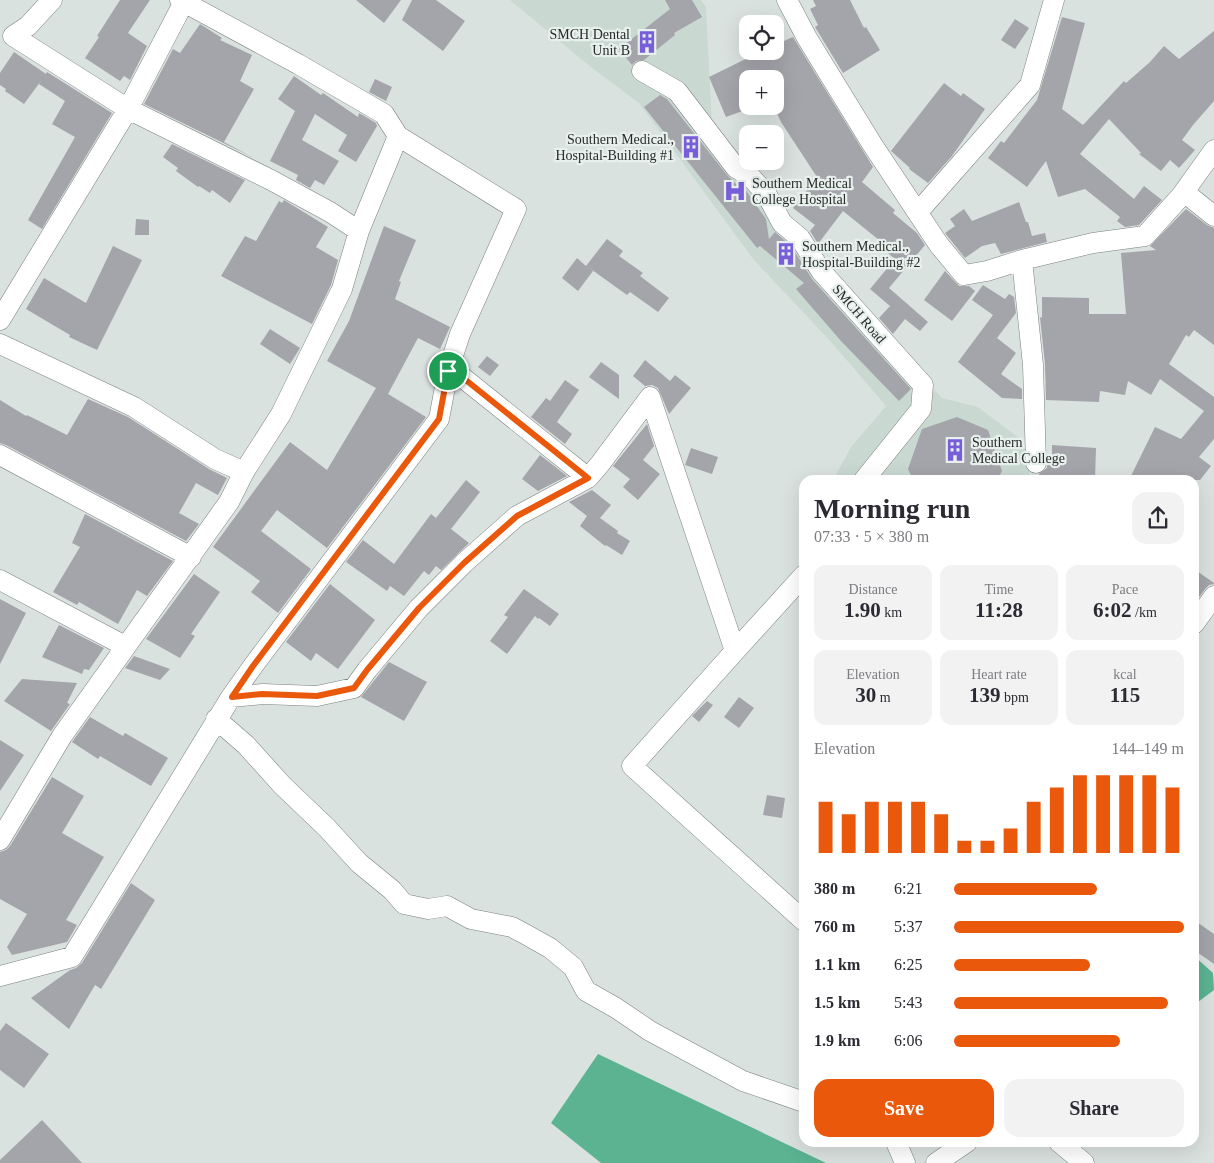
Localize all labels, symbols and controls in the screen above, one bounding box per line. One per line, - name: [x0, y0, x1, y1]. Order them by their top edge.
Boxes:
- map controls: [739, 15, 784, 170]
- button: locate: [739, 15, 784, 60]
- place label: SMCH Dental Unit B: [550, 27, 630, 58]
- building icon: SMCH Dental Unit B: [634, 29, 660, 55]
- button: +: [739, 70, 784, 115]
- button: −: [739, 125, 784, 170]
- place label: Southern Medical., Hospital-Building #1: [555, 132, 674, 163]
- building icon: Southern Medical., Hospital-Building #1: [678, 134, 704, 160]
- place label: Southern Medical College Hospital: [752, 176, 852, 207]
- hospital icon: Southern Medical College Hospital: [722, 178, 748, 204]
- place label: Southern Medical., Hospital-Building #2: [802, 239, 921, 270]
- building icon: Southern Medical., Hospital-Building #2: [773, 241, 799, 267]
- street label: SMCH Road: [829, 282, 889, 346]
- pin: [427, 350, 469, 392]
- icon: arrive: [434, 357, 462, 385]
- place label: Southern Medical College: [972, 435, 1065, 466]
- building icon: Southern Medical College: [942, 437, 968, 463]
- button: share: [1132, 492, 1184, 544]
- text: Morning run: [814, 493, 970, 524]
- text: 07:33 · 5 × 380 m: [814, 528, 929, 545]
- text: Distance: [849, 582, 897, 597]
- text: Time: [984, 582, 1014, 597]
- text: Pace: [1112, 582, 1138, 597]
- text: 1.90: [844, 598, 881, 622]
- text: 11:28: [975, 598, 1023, 622]
- text: 6:02: [1093, 598, 1132, 622]
- text: km: [881, 605, 902, 620]
- text: /km: [1132, 605, 1157, 620]
- text: Elevation: [846, 667, 900, 682]
- text: Heart rate: [971, 667, 1027, 682]
- text: kcal: [1113, 667, 1137, 682]
- text: 30: [855, 683, 876, 707]
- text: 139: [969, 683, 1001, 707]
- text: 115: [1110, 683, 1140, 707]
- text: m: [876, 690, 891, 705]
- text: bpm: [1001, 690, 1029, 705]
- text: Elevation: [814, 740, 875, 757]
- text: 144–149 m: [1112, 740, 1184, 757]
- text: 380 m: [814, 880, 855, 897]
- text: 6:21: [894, 880, 922, 897]
- text: 760 m: [814, 918, 855, 935]
- text: 5:37: [894, 918, 922, 935]
- text: 1.1 km: [814, 956, 860, 973]
- text: 6:25: [894, 956, 922, 973]
- text: 1.5 km: [814, 994, 860, 1011]
- text: 5:43: [894, 994, 922, 1011]
- text: 1.9 km: [814, 1032, 860, 1049]
- text: 6:06: [894, 1032, 922, 1049]
- button: Save: [814, 1079, 994, 1137]
- button: Share: [1004, 1079, 1184, 1137]

